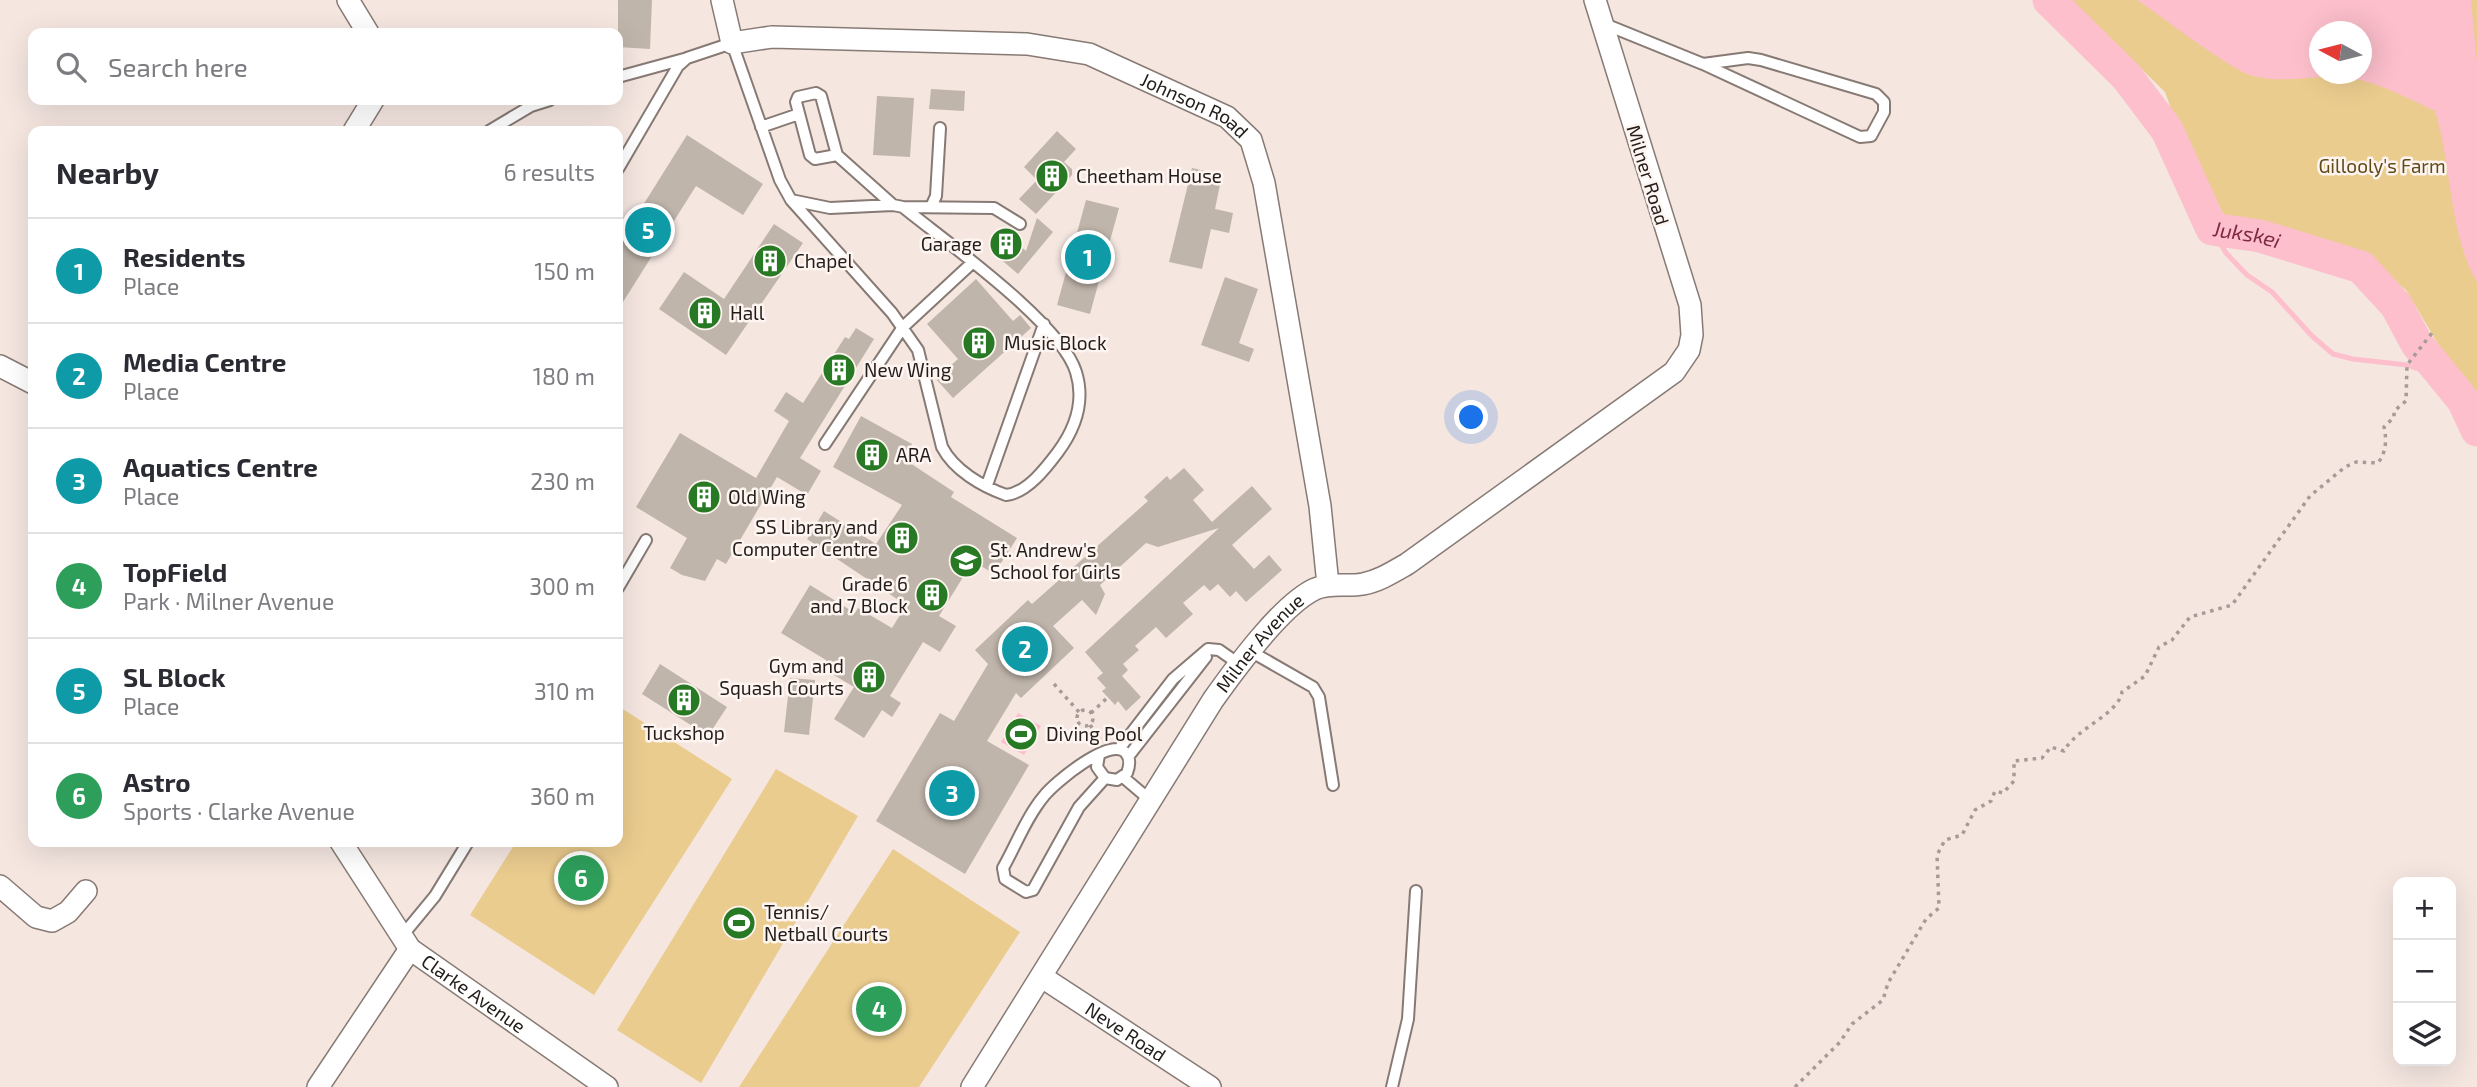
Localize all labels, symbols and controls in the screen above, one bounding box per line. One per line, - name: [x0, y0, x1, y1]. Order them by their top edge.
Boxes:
- north arrow: [2309, 21, 2372, 84]
- search box: [28, 28, 623, 105]
- icon: search: [52, 48, 90, 86]
- text: Search here: [108, 51, 248, 82]
- street label: Johnson Road: [1137, 67, 1254, 142]
- street label: Milner Road: [1622, 122, 1675, 228]
- text: Nearby: [56, 154, 159, 190]
- park label: Gillooly's Farm: [2318, 154, 2446, 177]
- building icon: Cheetham House: [1033, 157, 1071, 195]
- text: 6 results: [504, 158, 595, 186]
- place label: Cheetham House: [1076, 164, 1222, 187]
- pin: 5: [625, 204, 671, 256]
- water label: Jukskei: [2211, 215, 2284, 253]
- building icon: Garage: [987, 225, 1025, 263]
- pin: 1: [1065, 231, 1111, 283]
- place label: Garage: [921, 232, 982, 255]
- text: Residents: [123, 241, 246, 272]
- building icon: Chapel: [751, 242, 789, 280]
- place label: Chapel: [794, 249, 854, 272]
- text: 1: [74, 257, 84, 285]
- text: 150 m: [534, 257, 595, 285]
- text: Place: [123, 272, 179, 300]
- building icon: Hall: [686, 294, 724, 332]
- place label: Hall: [730, 301, 765, 324]
- building icon: Music Block: [960, 324, 998, 362]
- place label: Music Block: [1004, 331, 1107, 354]
- text: Media Centre: [123, 346, 286, 377]
- building icon: New Wing: [820, 351, 858, 389]
- place label: New Wing: [864, 358, 952, 381]
- text: 2: [72, 362, 86, 390]
- text: 180 m: [533, 362, 595, 390]
- text: Place: [123, 377, 179, 405]
- your location: [1454, 400, 1488, 434]
- building icon: ARA: [853, 436, 891, 474]
- place label: ARA: [896, 443, 932, 466]
- text: Aquatics Centre: [123, 451, 318, 482]
- text: 3: [72, 467, 86, 495]
- text: 230 m: [530, 467, 595, 495]
- building icon: Old Wing: [685, 478, 723, 516]
- text: Place: [123, 482, 179, 510]
- place label: Old Wing: [728, 485, 806, 508]
- place label: SS Library and Computer Centre: [732, 515, 878, 560]
- building icon: SS Library and Computer Centre: [883, 519, 921, 557]
- place label: St. Andrew's School for Girls: [990, 538, 1121, 583]
- school or university icon: St. Andrew's School for Girls: [947, 542, 985, 580]
- text: TopField: [123, 556, 227, 587]
- text: 4: [72, 572, 86, 600]
- text: 300 m: [529, 572, 595, 600]
- place label: Grade 6 and 7 Block: [810, 572, 908, 617]
- building icon: Grade 6 and 7 Block: [913, 576, 951, 614]
- text: Park · Milner Avenue: [123, 587, 334, 615]
- street label: Milner Avenue: [1210, 588, 1308, 696]
- pin: 2: [1002, 623, 1048, 675]
- place label: Gym and Squash Courts: [719, 654, 844, 699]
- building icon: Gym and Squash Courts: [850, 658, 888, 696]
- text: SL Block: [123, 661, 226, 692]
- text: 5: [73, 677, 85, 705]
- text: 310 m: [534, 677, 595, 705]
- building icon: Tuckshop: [665, 681, 703, 719]
- text: Place: [123, 692, 179, 720]
- sports icon: Diving Pool: [1002, 715, 1040, 753]
- place label: Tuckshop: [643, 721, 725, 744]
- place label: Diving Pool: [1046, 722, 1143, 745]
- text: Astro: [123, 766, 191, 797]
- pin: 3: [929, 767, 975, 819]
- text: 6: [72, 782, 86, 810]
- text: 360 m: [530, 782, 595, 810]
- text: Sports · Clarke Avenue: [123, 797, 355, 825]
- pin: 6: [558, 852, 604, 904]
- map controls: [2393, 877, 2456, 1066]
- button: +: [2393, 877, 2456, 940]
- place label: Tennis/ Netball Courts: [764, 900, 888, 945]
- sports icon: Tennis/ Netball Courts: [720, 904, 758, 942]
- button: −: [2393, 940, 2456, 1003]
- street label: Clarke Avenue: [417, 949, 530, 1037]
- pin: 4: [856, 983, 902, 1035]
- street label: Neve Road: [1081, 997, 1171, 1066]
- button: layers: [2393, 1003, 2456, 1066]

